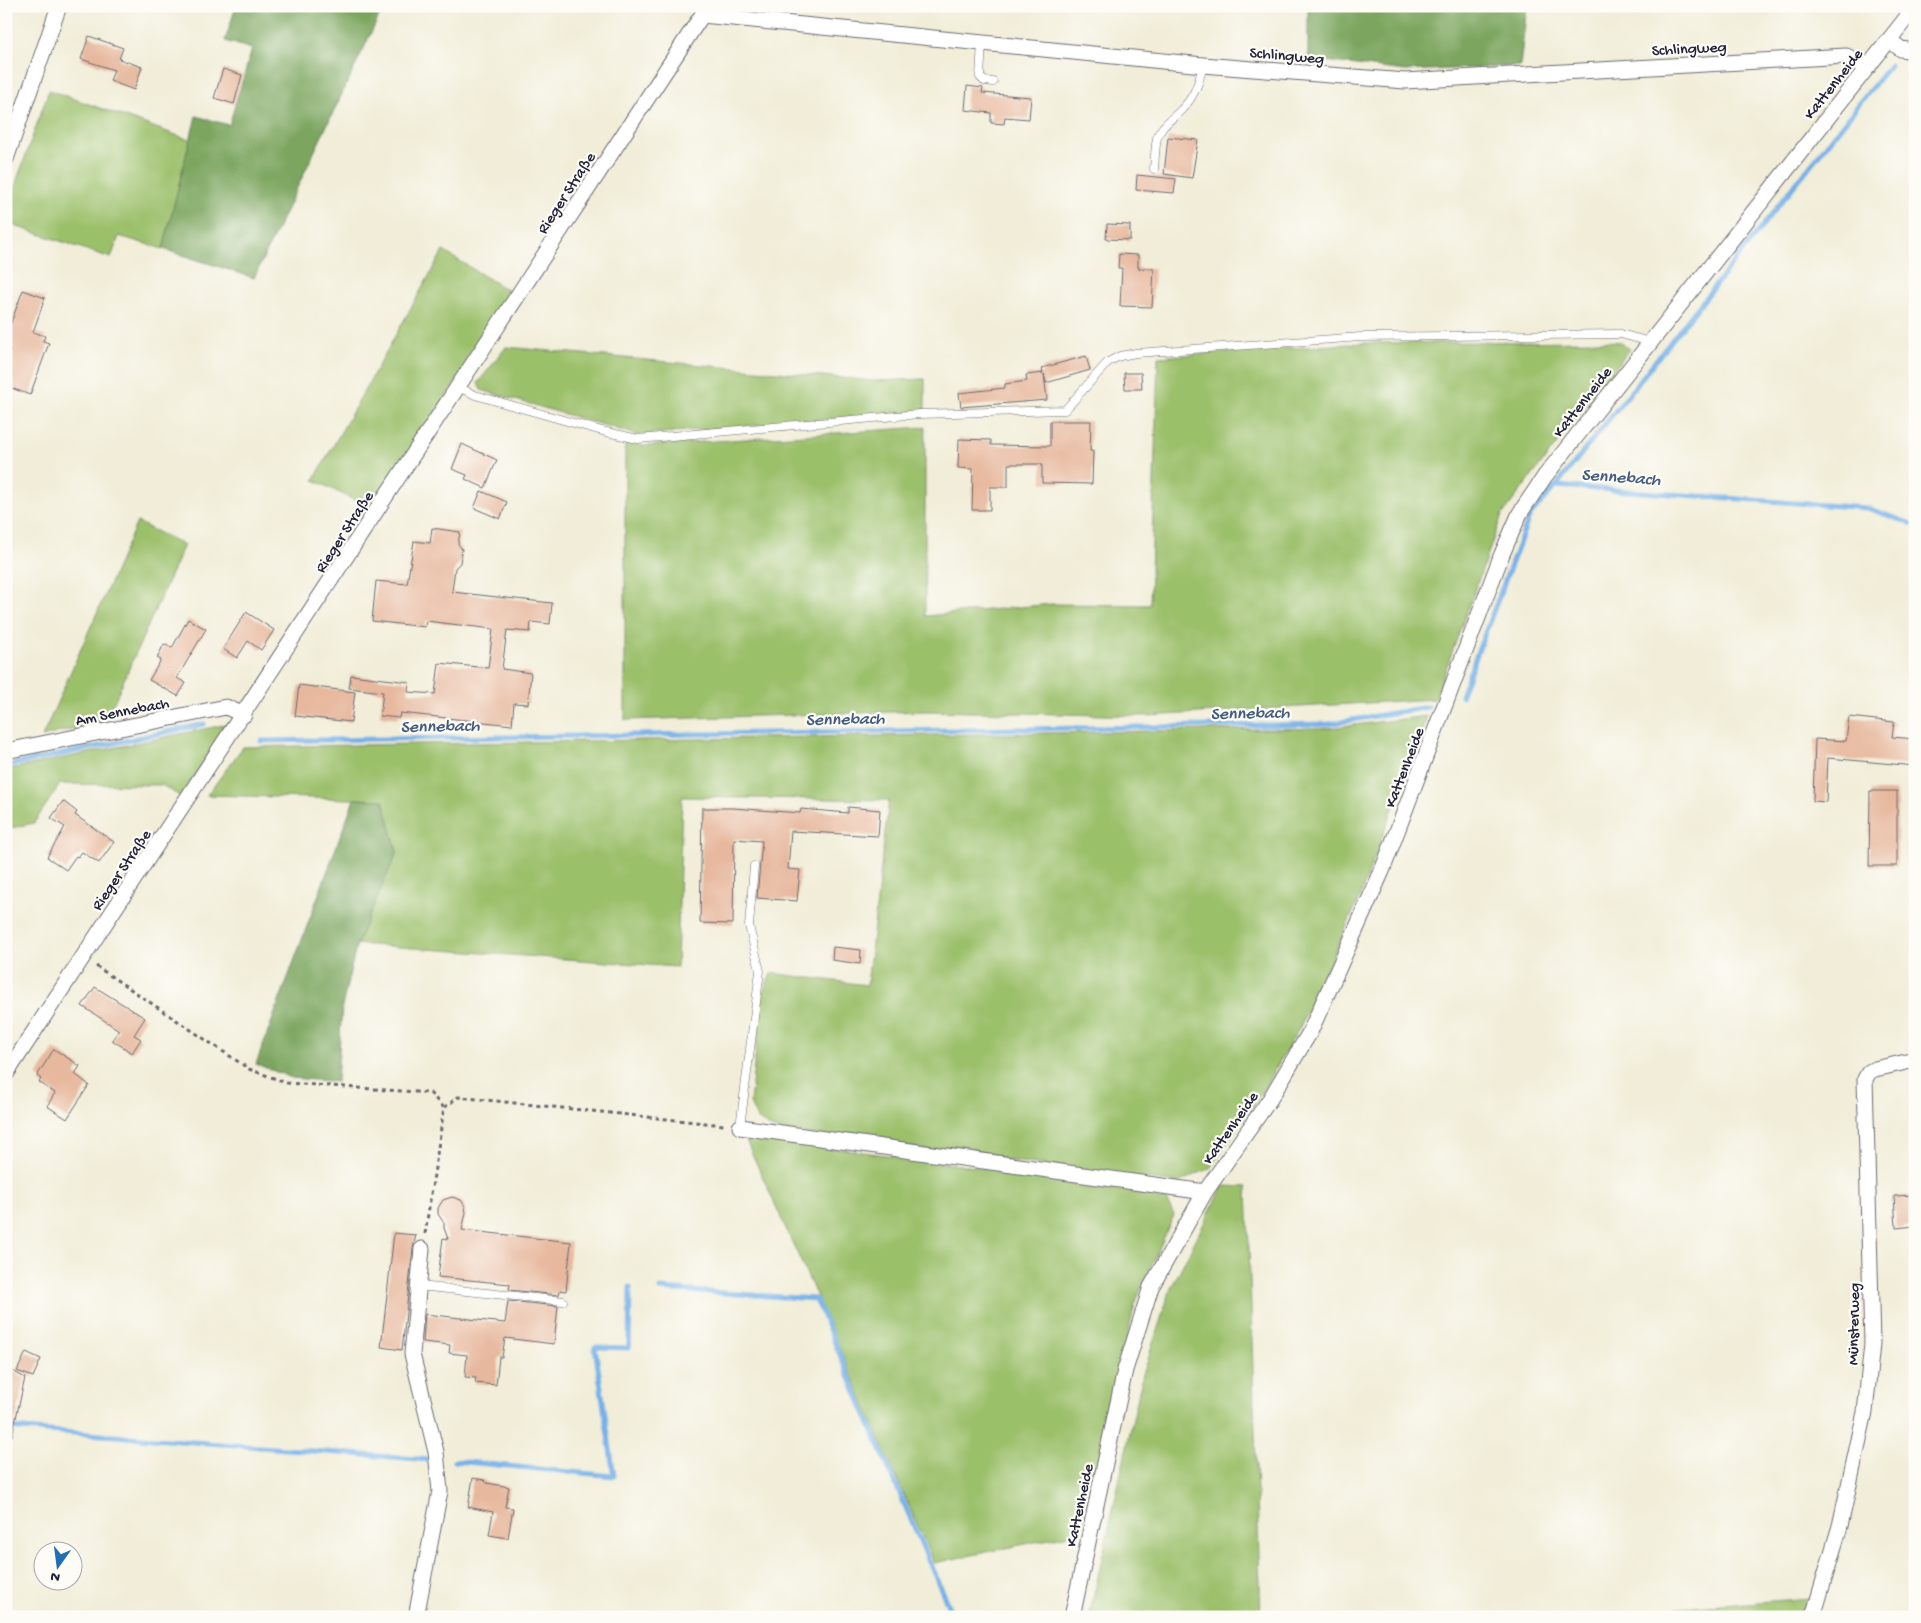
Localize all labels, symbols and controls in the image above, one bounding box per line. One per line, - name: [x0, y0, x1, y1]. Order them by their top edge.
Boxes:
- street label: Schlingweg: [1651, 39, 1727, 62]
- street label: Schlingweg: [1249, 45, 1325, 70]
- street label: Kattenheide: [1801, 45, 1869, 124]
- street label: Rieger Straße: [535, 149, 602, 238]
- street label: Kattenheide: [1550, 363, 1618, 442]
- water label: Sennebach: [1581, 465, 1661, 492]
- street label: Rieger Straße: [313, 488, 380, 577]
- street label: Am Sennebach: [74, 695, 172, 732]
- water label: Sennebach: [1210, 703, 1290, 726]
- water label: Sennebach: [805, 709, 885, 732]
- water label: Sennebach: [400, 716, 480, 739]
- street label: Kattenheide: [1382, 725, 1431, 811]
- street label: Rieger Straße: [89, 826, 157, 915]
- street label: Kattenheide: [1200, 1088, 1264, 1169]
- street label: Münsterweg: [1845, 1283, 1866, 1365]
- street label: Kattenheide: [1063, 1462, 1100, 1549]
- north arrow: [32, 1540, 82, 1590]
- text: N: [49, 1567, 62, 1586]

